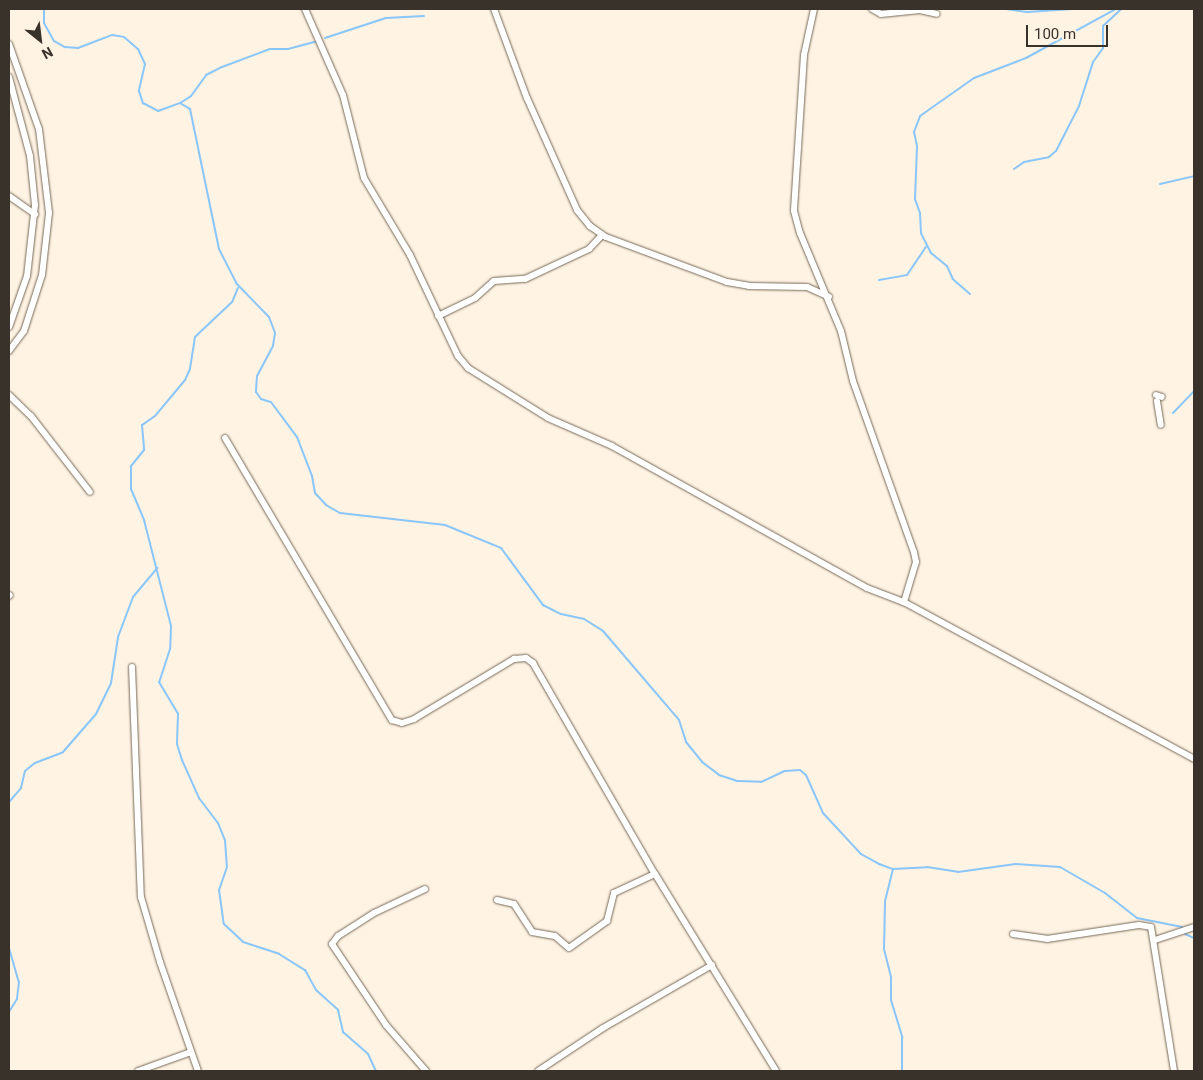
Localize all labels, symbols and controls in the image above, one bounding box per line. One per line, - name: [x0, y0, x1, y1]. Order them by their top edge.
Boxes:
- north arrow: [15, 15, 65, 65]
- scale bar: [1028, 15, 1110, 47]
- text: 100 m: [1034, 25, 1076, 43]
- text: N: [39, 44, 55, 63]

